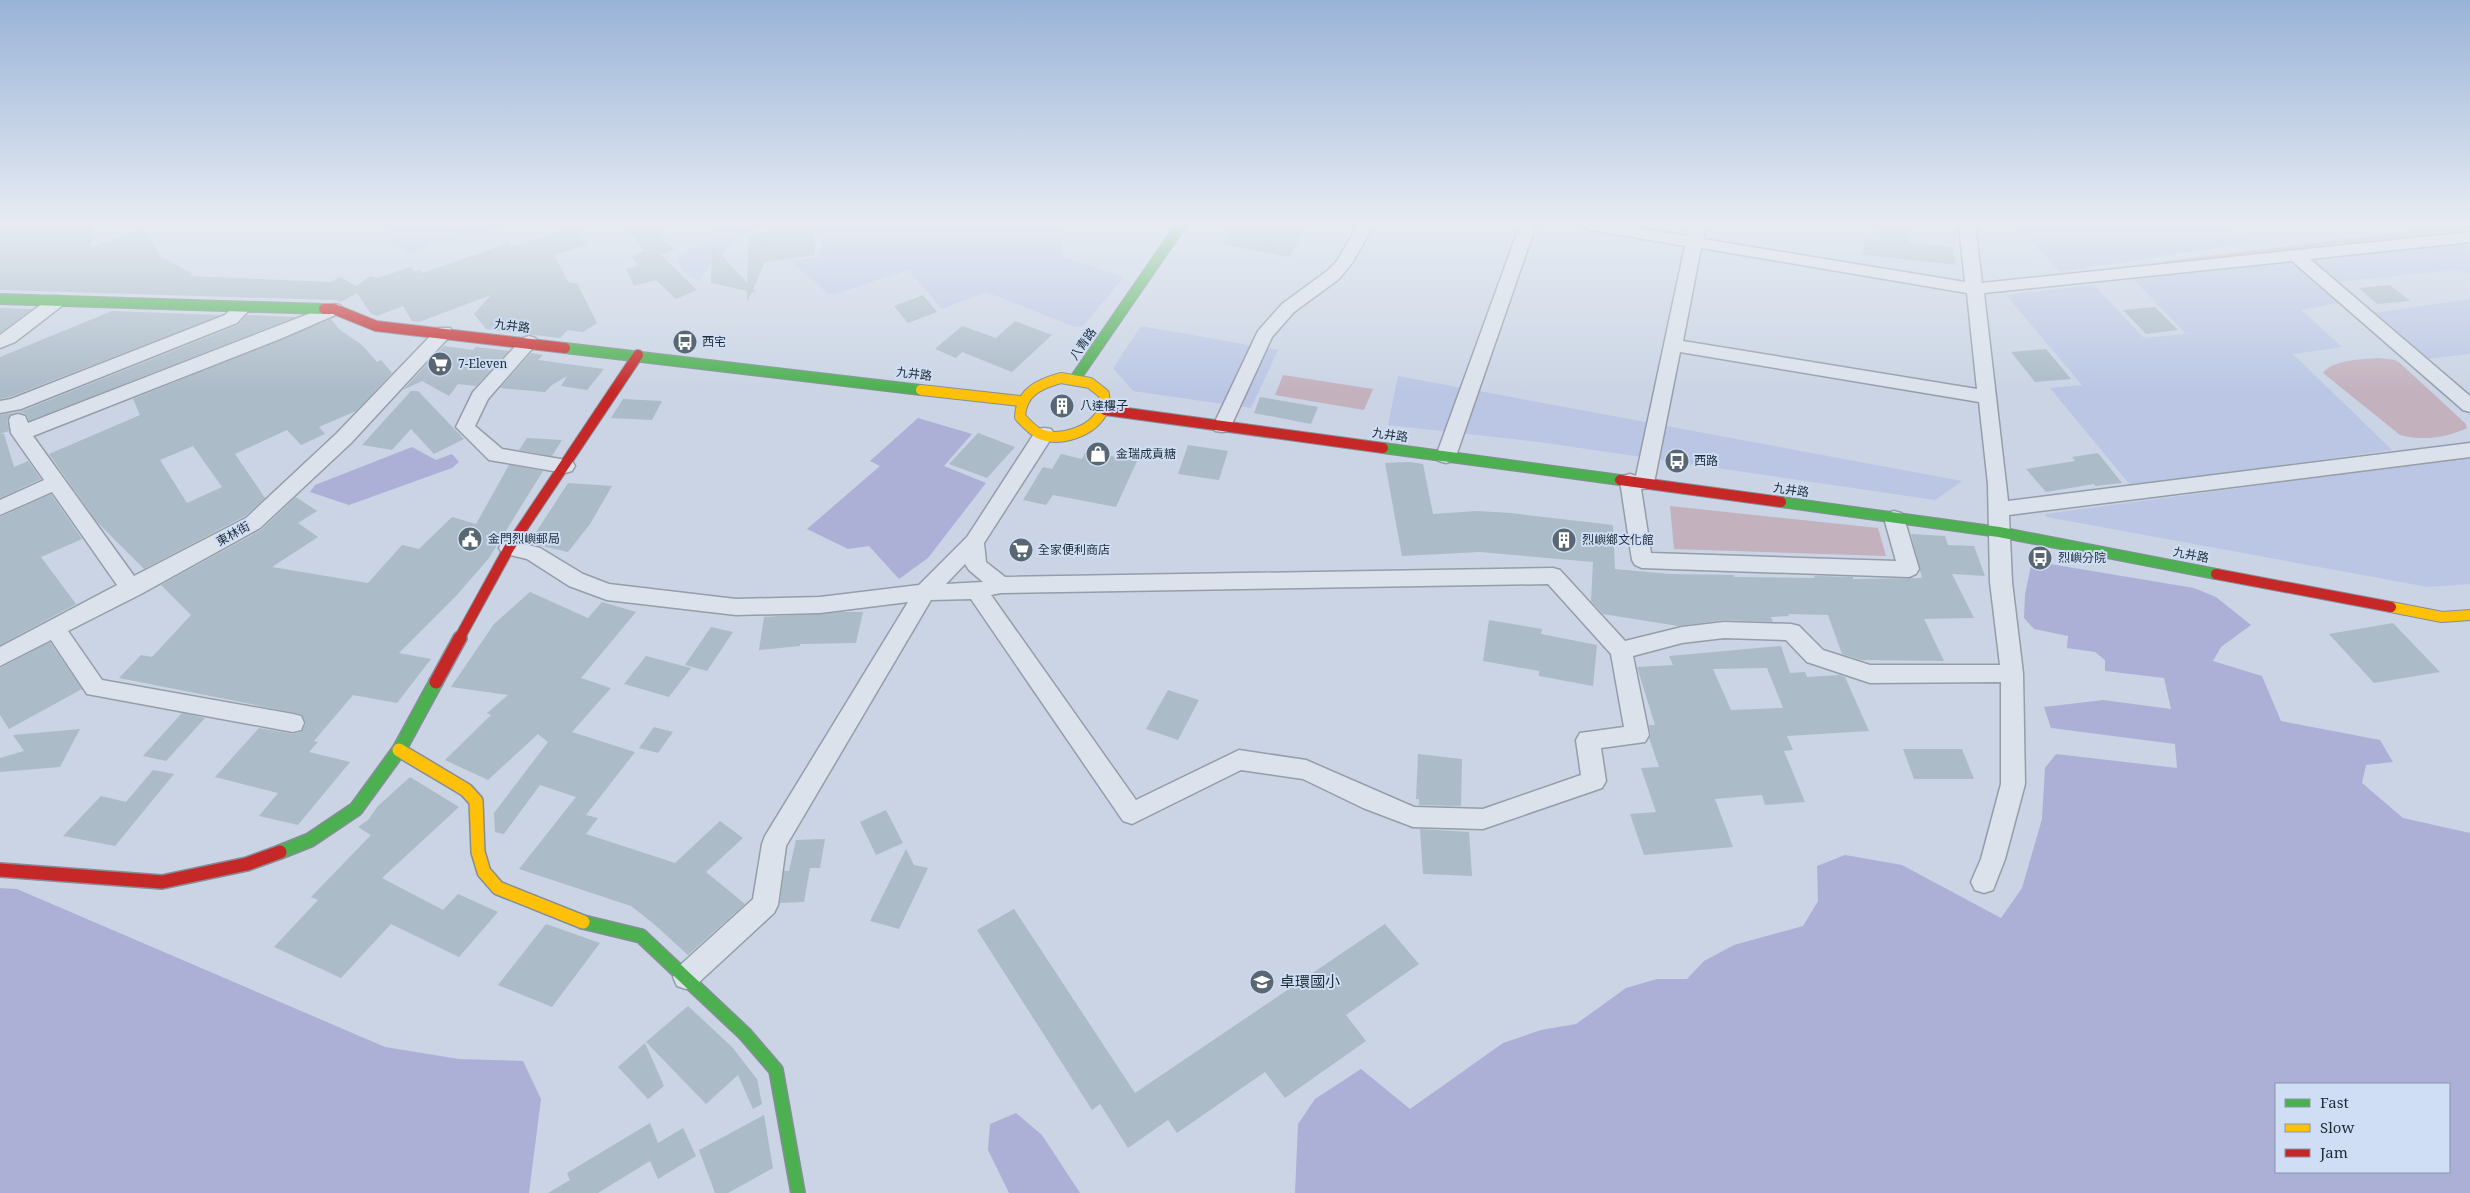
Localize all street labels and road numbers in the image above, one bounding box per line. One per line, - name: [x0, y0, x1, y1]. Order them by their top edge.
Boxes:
- street label: 九井路: [493, 315, 531, 336]
- street label: 八青路: [1065, 324, 1100, 363]
- street label: 九井路: [895, 363, 933, 384]
- street label: 九井路: [1371, 424, 1409, 445]
- street label: 九井路: [1772, 479, 1810, 500]
- street label: 東林街: [213, 517, 253, 550]
- street label: 九井路: [2172, 543, 2210, 566]

